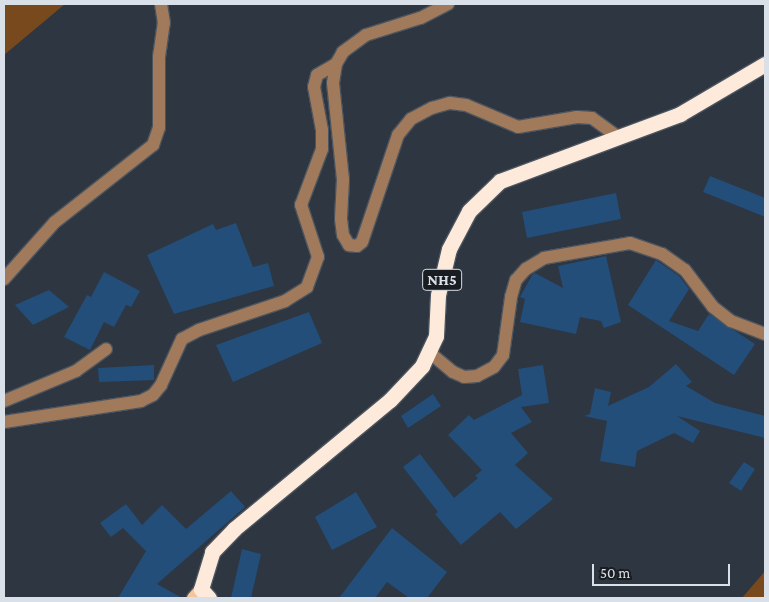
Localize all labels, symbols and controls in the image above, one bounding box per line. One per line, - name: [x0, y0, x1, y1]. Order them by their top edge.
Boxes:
- road number: NH5: [422, 266, 462, 294]
- scale bar: [594, 554, 732, 586]
- text: 50 m: [600, 565, 630, 581]

